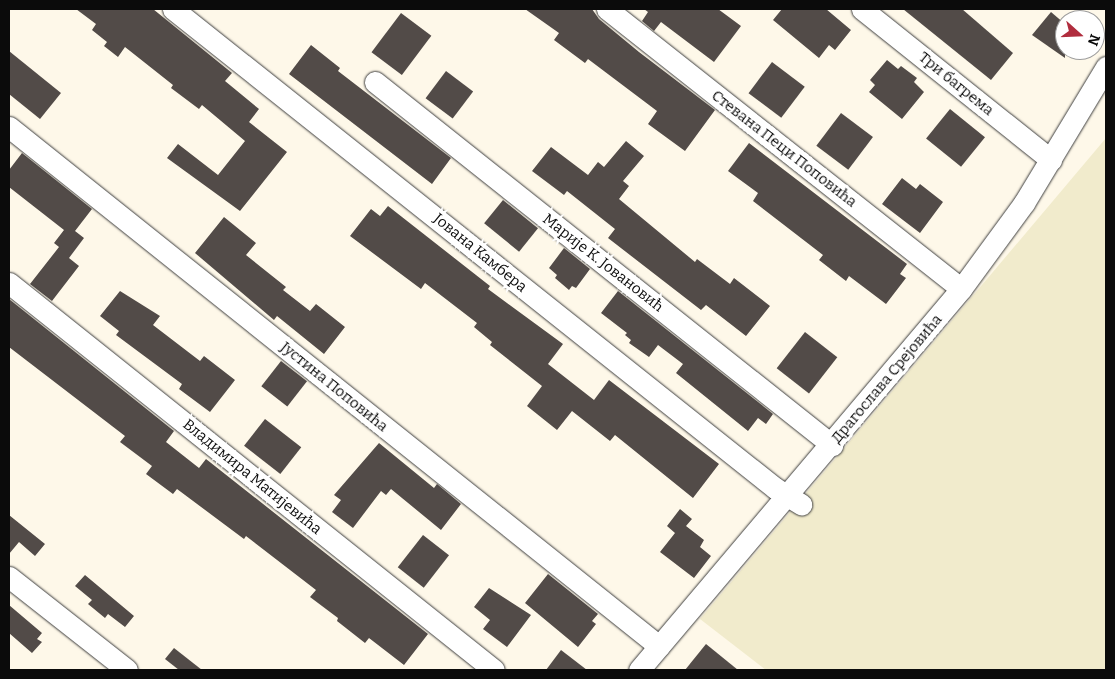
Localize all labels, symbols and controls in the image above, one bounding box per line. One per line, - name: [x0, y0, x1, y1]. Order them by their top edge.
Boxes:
- north arrow: [1055, 10, 1105, 60]
- text: N: [1084, 32, 1103, 48]
- street label: Три багрема: [915, 48, 997, 120]
- street label: Стевана Пеци Поповића: [708, 87, 860, 211]
- street label: Јована Камбера: [430, 210, 530, 296]
- street label: Марије К. Јовановић: [539, 210, 667, 316]
- street label: Драгослава Срејовића: [828, 311, 946, 447]
- street label: Јустина Поповића: [277, 338, 391, 436]
- street label: Владимира Матијевића: [179, 416, 325, 538]

